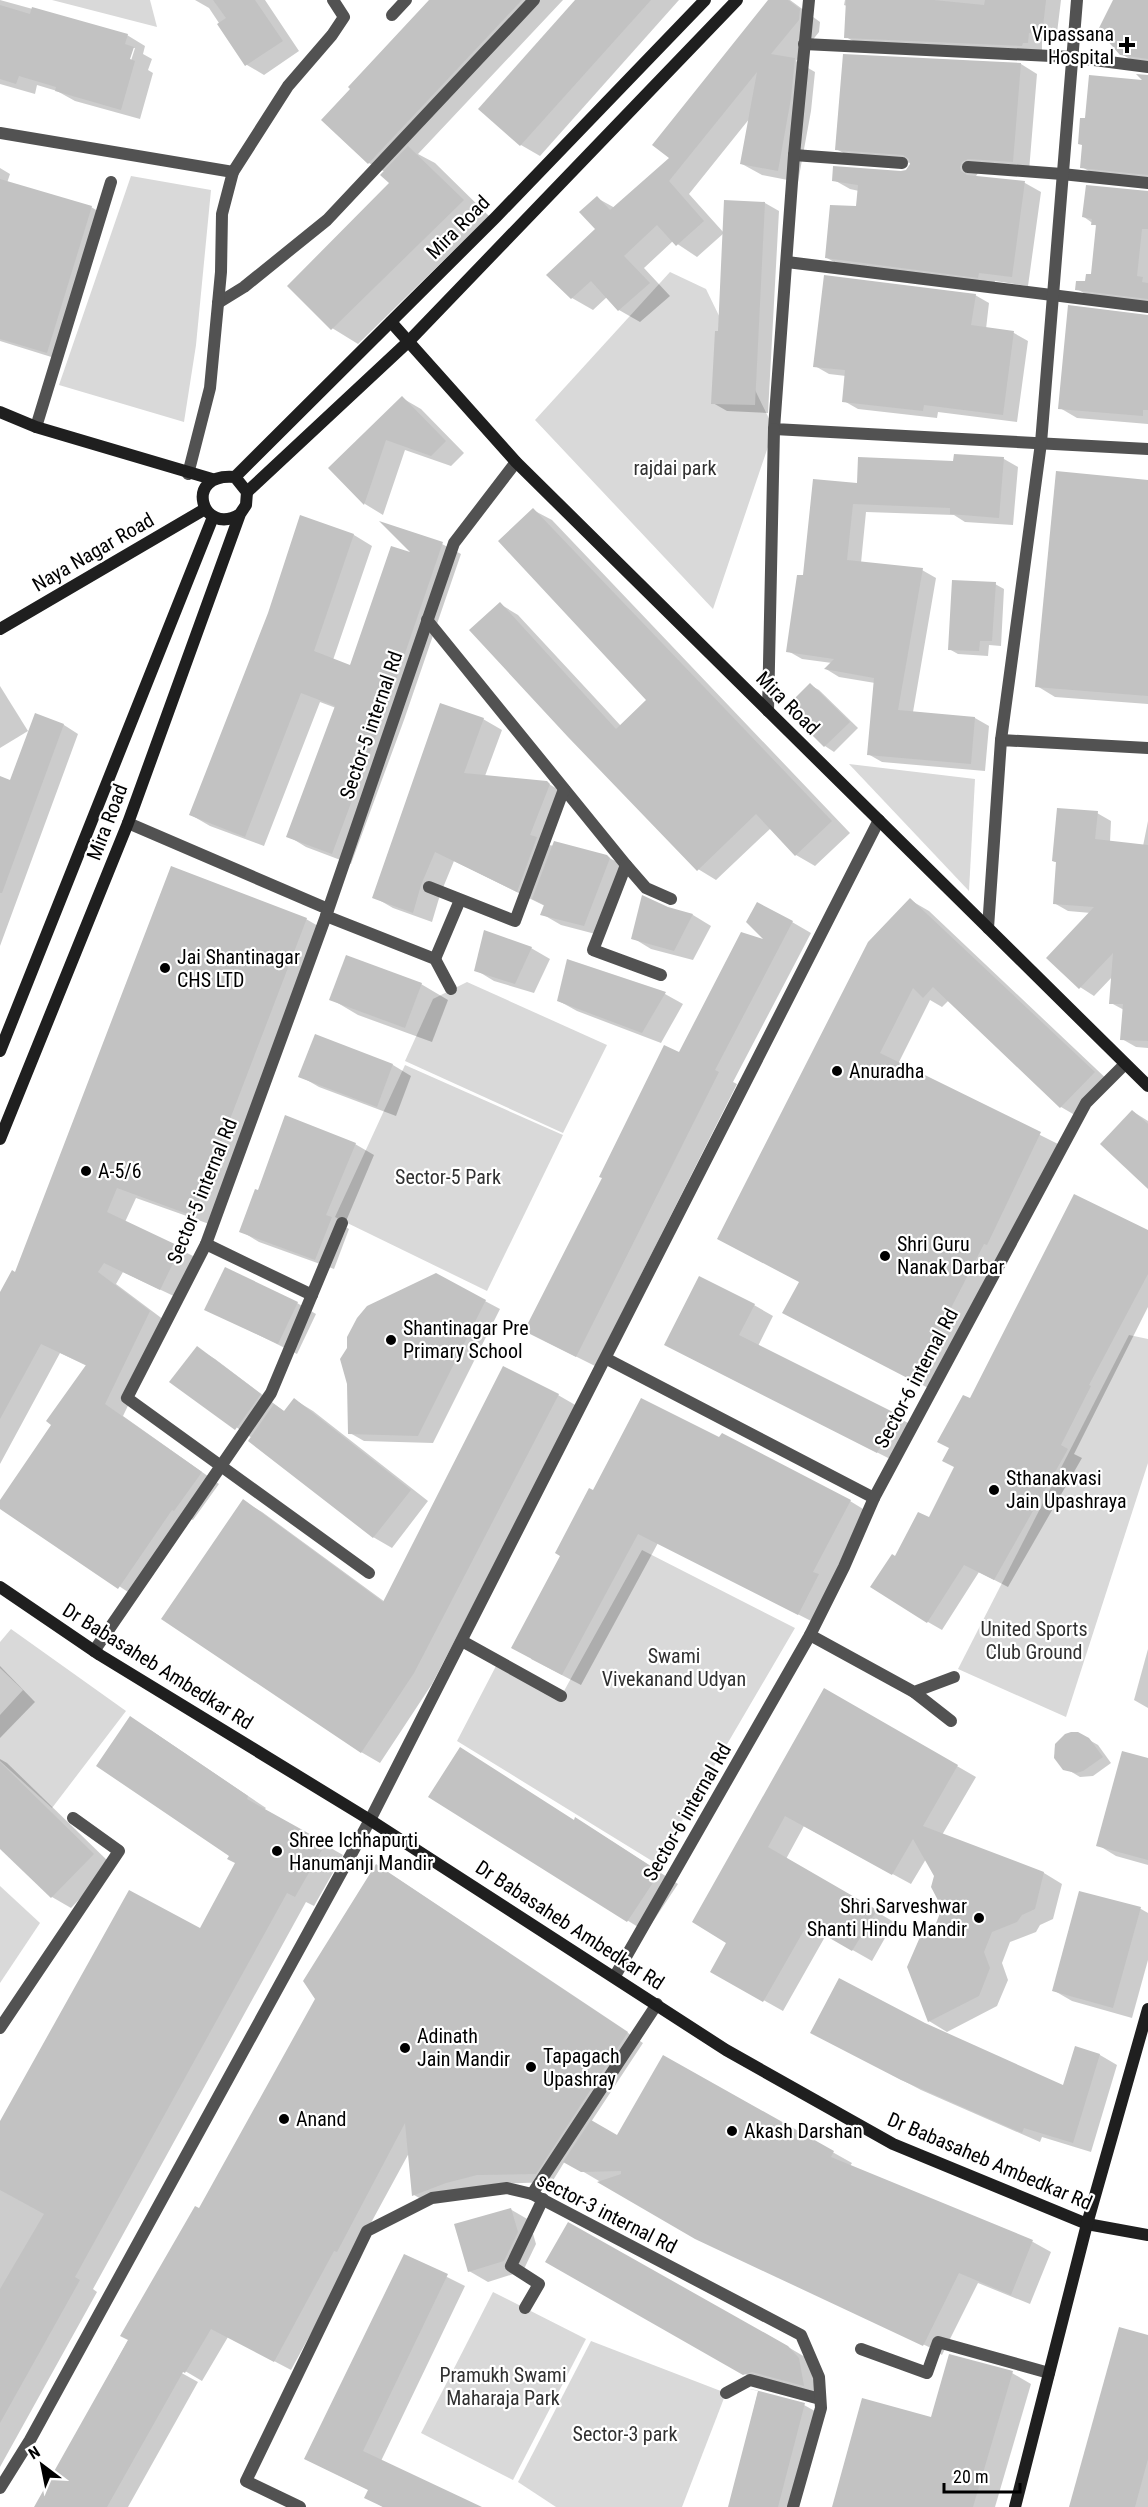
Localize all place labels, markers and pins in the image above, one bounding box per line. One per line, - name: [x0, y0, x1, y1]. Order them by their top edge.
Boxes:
- place label: Vipassana Hospital: [1032, 22, 1114, 69]
- marker: Vipassana Hospital: [1118, 36, 1136, 54]
- place label: Jai Shantinagar CHS LTD: [177, 945, 300, 992]
- marker: Jai Shantinagar CHS LTD: [158, 961, 172, 975]
- place label: Anuradha: [849, 1059, 924, 1083]
- marker: Anuradha: [830, 1064, 844, 1078]
- place label: A-5/6: [98, 1159, 142, 1183]
- marker: A-5/6: [79, 1164, 93, 1178]
- place label: Shri Guru Nanak Darbar: [897, 1232, 1004, 1279]
- marker: Shri Guru Nanak Darbar: [878, 1249, 892, 1263]
- place label: Shantinagar Pre Primary School: [403, 1316, 529, 1363]
- marker: Shantinagar Pre Primary School: [384, 1333, 398, 1347]
- place label: Sthanakvasi Jain Upashraya: [1006, 1466, 1126, 1513]
- marker: Sthanakvasi Jain Upashraya: [987, 1483, 1001, 1497]
- place label: Shree Ichhapurti Hanumanji Mandir: [289, 1828, 433, 1875]
- marker: Shree Ichhapurti Hanumanji Mandir: [270, 1844, 284, 1858]
- place label: Shri Sarveshwar Shanti Hindu Mandir: [807, 1894, 967, 1941]
- marker: Shri Sarveshwar Shanti Hindu Mandir: [972, 1911, 986, 1925]
- place label: Adinath Jain Mandir: [417, 2024, 510, 2071]
- marker: Adinath Jain Mandir: [398, 2041, 412, 2055]
- place label: Tapagach Upashray: [543, 2044, 620, 2091]
- marker: Tapagach Upashray: [524, 2060, 538, 2074]
- place label: Anand: [296, 2107, 346, 2131]
- marker: Anand: [277, 2112, 291, 2126]
- place label: Akash Darshan: [744, 2119, 863, 2143]
- marker: Akash Darshan: [725, 2124, 739, 2138]

